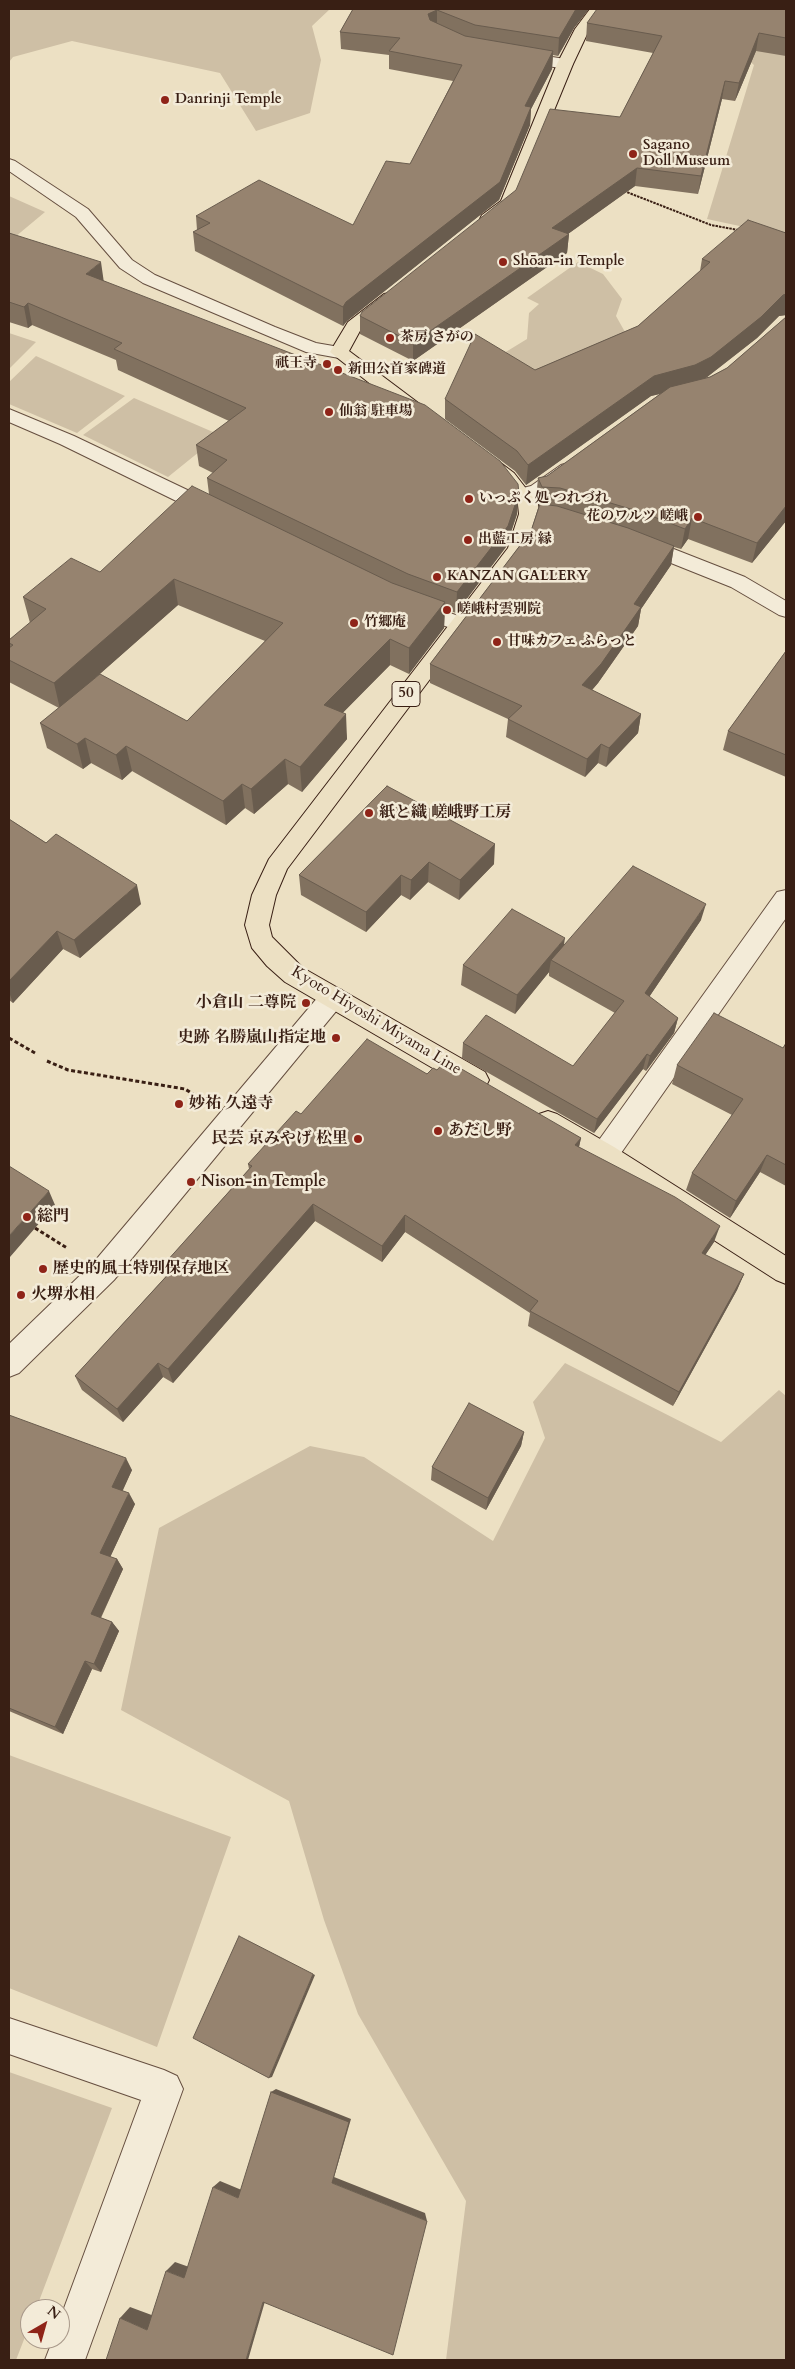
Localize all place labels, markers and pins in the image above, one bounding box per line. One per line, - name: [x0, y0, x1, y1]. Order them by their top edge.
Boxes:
- place label: Danrinji Temple: [175, 92, 282, 108]
- marker: Danrinji Temple: [159, 94, 171, 106]
- place label: Sagano Doll Museum: [643, 138, 730, 170]
- marker: Sagano Doll Museum: [627, 148, 639, 160]
- place label: Shōan-in Temple: [513, 254, 624, 270]
- marker: Shōan-in Temple: [497, 256, 509, 268]
- place label: 茶房 さがの: [400, 330, 474, 346]
- marker: 茶房 さがの: [384, 332, 396, 344]
- place label: 祇王寺: [275, 356, 317, 372]
- marker: 祇王寺: [321, 358, 333, 370]
- place label: 新田公首家碑道: [348, 362, 446, 378]
- marker: 新田公首家碑道: [332, 364, 344, 376]
- place label: 仙翁 駐車場: [339, 404, 413, 420]
- marker: 仙翁 駐車場: [323, 406, 335, 418]
- place label: いっぷく処 つれづれ: [479, 491, 609, 507]
- marker: いっぷく処 つれづれ: [463, 493, 475, 505]
- place label: 花のワルツ 嵯峨: [586, 509, 688, 525]
- marker: 花のワルツ 嵯峨: [692, 511, 704, 523]
- place label: 出藍工房 縁: [478, 532, 552, 548]
- marker: 出藍工房 縁: [462, 534, 474, 546]
- place label: KANZAN GALLERY: [447, 569, 588, 585]
- marker: KANZAN GALLERY: [431, 571, 443, 583]
- place label: 嵯峨村雲別院: [457, 602, 541, 618]
- marker: 嵯峨村雲別院: [441, 604, 453, 616]
- place label: 竹郷庵: [364, 615, 406, 631]
- marker: 竹郷庵: [348, 617, 360, 629]
- place label: 甘味カフェ ふらっと: [507, 634, 637, 650]
- marker: 甘味カフェ ふらっと: [491, 636, 503, 648]
- place label: 紙と織 嵯峨野工房: [379, 803, 511, 823]
- marker: 紙と織 嵯峨野工房: [363, 807, 375, 819]
- place label: 小倉山 二尊院: [196, 993, 296, 1013]
- marker: 小倉山 二尊院: [300, 997, 312, 1009]
- place label: 史跡 名勝嵐山指定地: [178, 1028, 326, 1048]
- marker: 史跡 名勝嵐山指定地: [330, 1032, 342, 1044]
- place label: 妙祐 久遠寺: [189, 1094, 273, 1114]
- marker: 妙祐 久遠寺: [173, 1098, 185, 1110]
- place label: あだし野: [448, 1121, 512, 1141]
- marker: あだし野: [432, 1125, 444, 1137]
- place label: 民芸 京みやげ 松里: [211, 1129, 348, 1149]
- marker: 民芸 京みやげ 松里: [352, 1133, 364, 1145]
- place label: Nison-in Temple: [201, 1172, 326, 1192]
- marker: Nison-in Temple: [185, 1176, 197, 1188]
- place label: 総門: [37, 1207, 69, 1227]
- marker: 総門: [21, 1211, 33, 1223]
- place label: 歴史的風土特別保存地区: [53, 1259, 229, 1279]
- marker: 歴史的風土特別保存地区: [37, 1263, 49, 1275]
- place label: 火堺水相: [31, 1285, 95, 1305]
- marker: 火堺水相: [15, 1289, 27, 1301]

